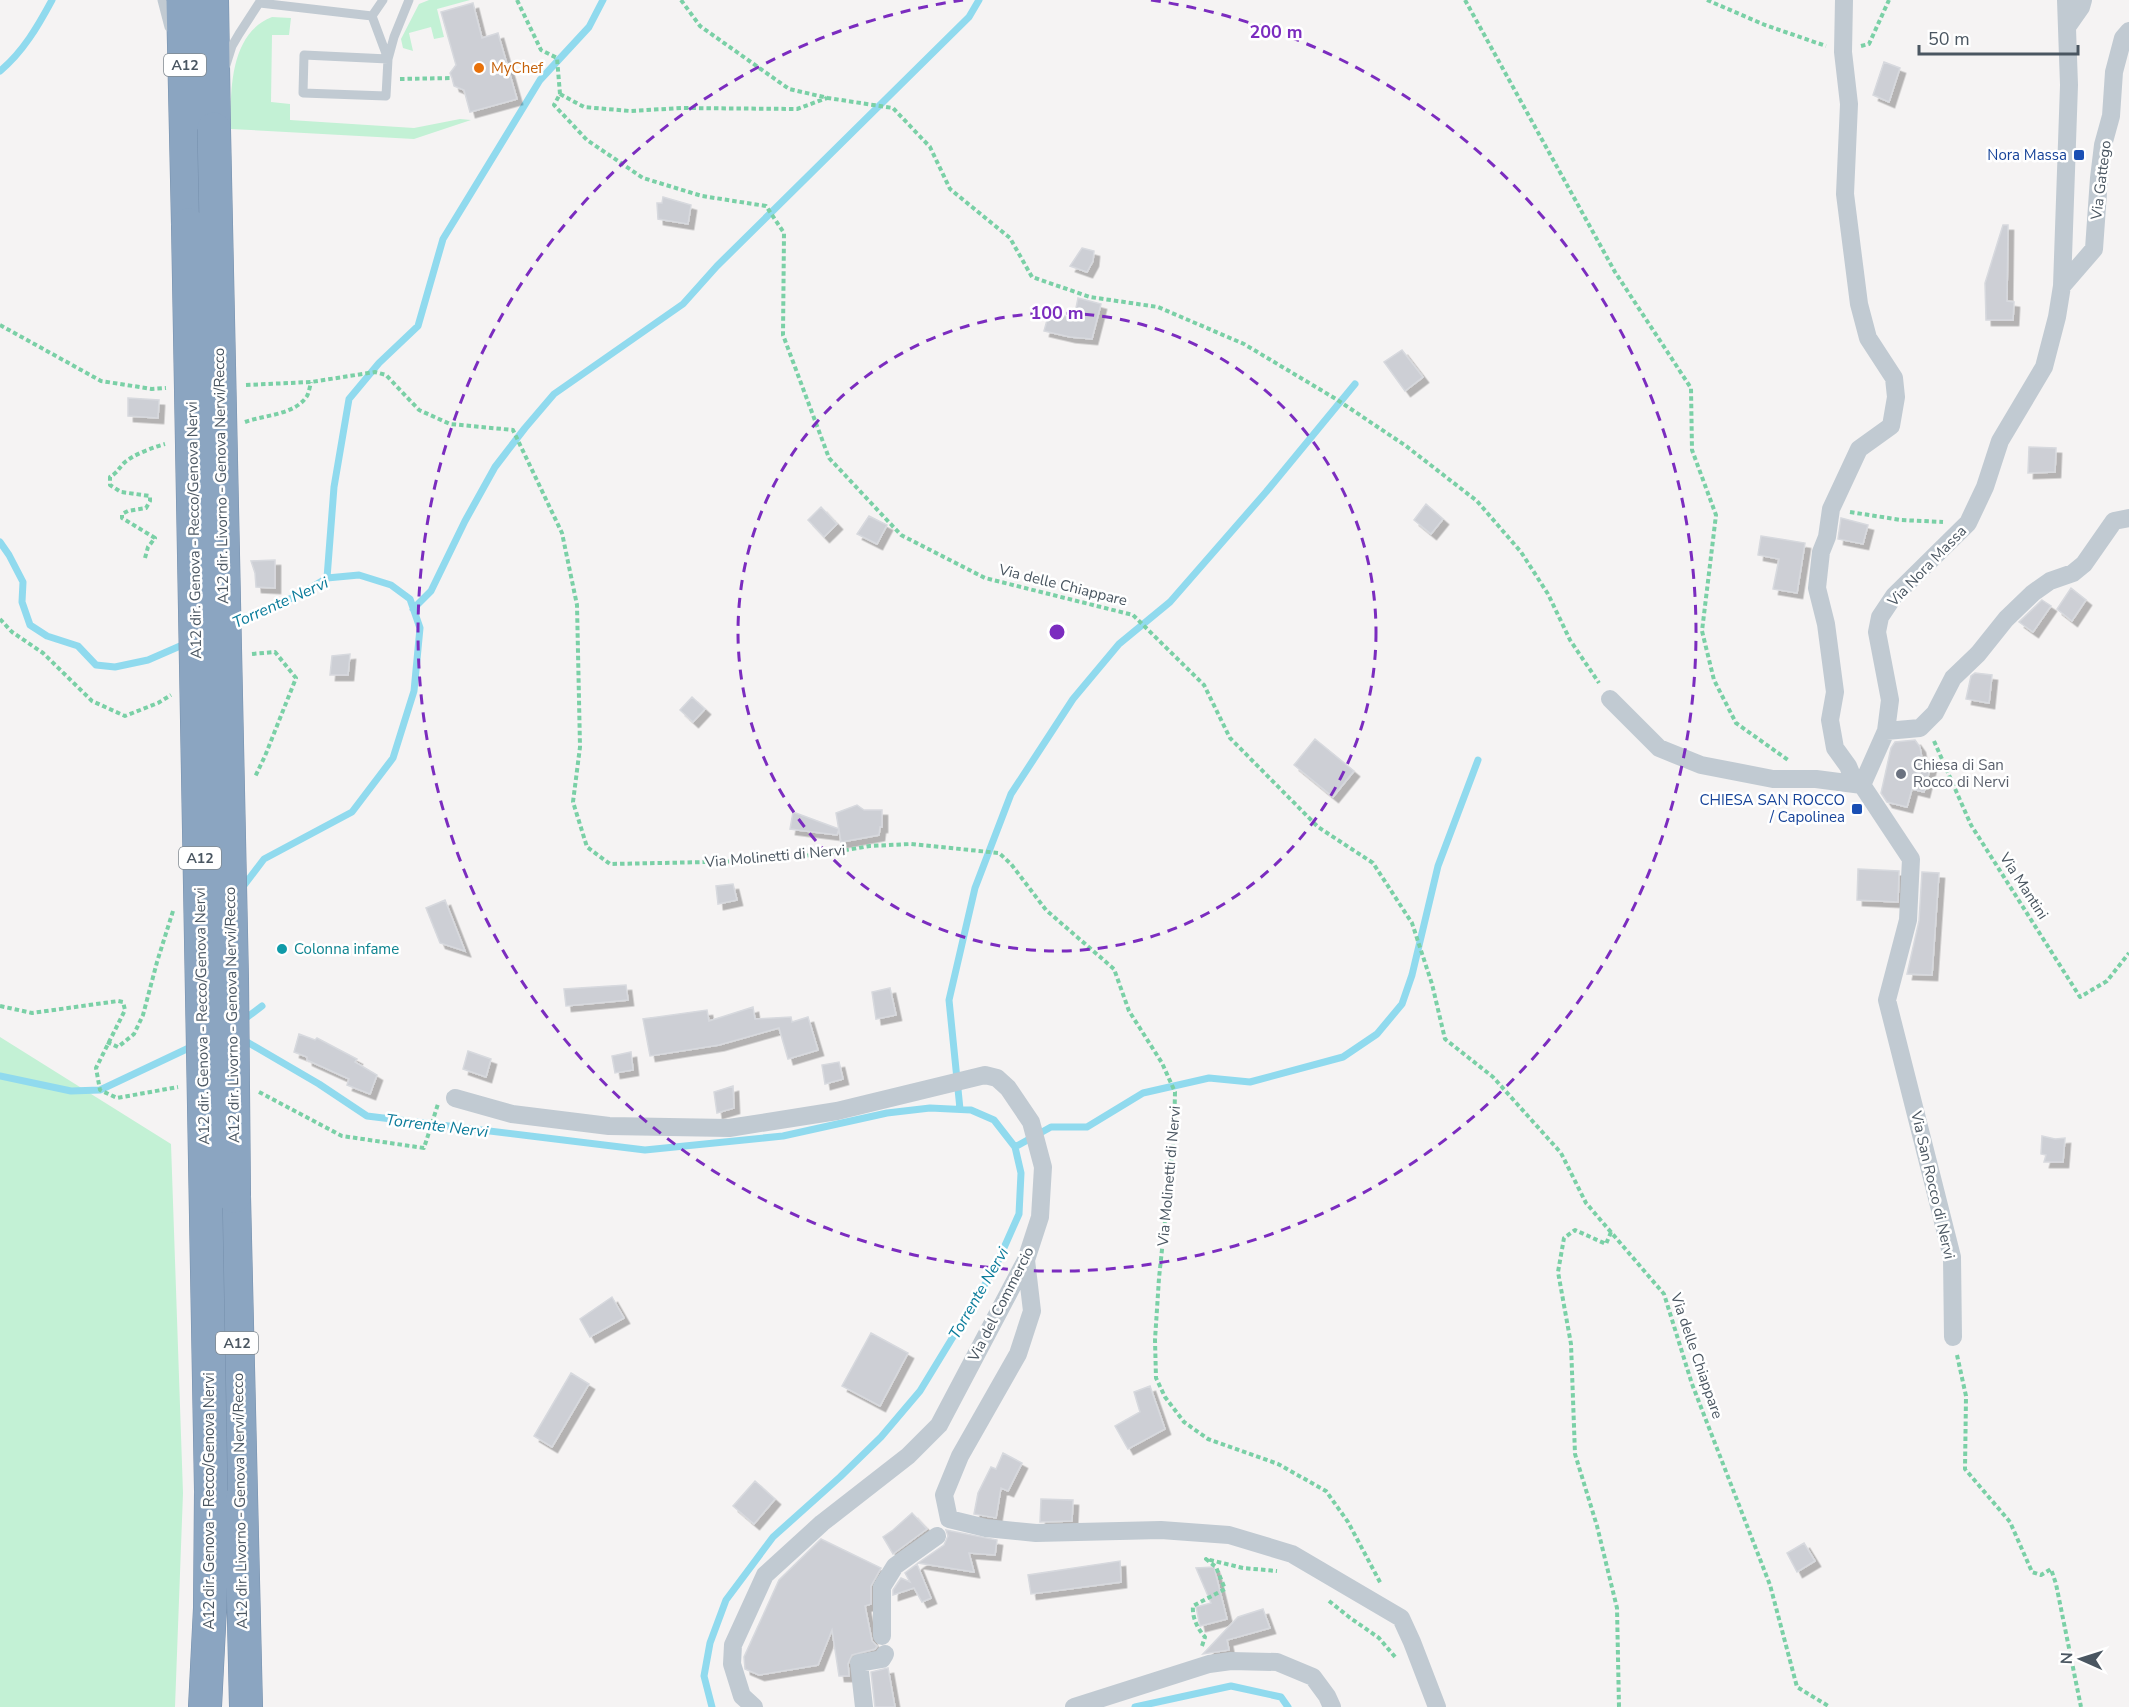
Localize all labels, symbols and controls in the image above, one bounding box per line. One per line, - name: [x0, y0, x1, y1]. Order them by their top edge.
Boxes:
- scale bar: [1919, 18, 2078, 56]
- text: 200 m: [1249, 20, 1303, 44]
- text: 50 m: [1928, 27, 1970, 51]
- road number: A12: [164, 54, 206, 76]
- place label: MyChef: [491, 58, 544, 78]
- marker: MyChef: [472, 61, 486, 75]
- street label: Via Gattego: [2086, 139, 2116, 222]
- place label: Nora Massa: [1987, 145, 2067, 165]
- marker: Nora Massa: [2072, 148, 2086, 162]
- text: 100 m: [1030, 301, 1084, 325]
- street label: A12 dir. Livorno - Genova Nervi/Recco: [209, 348, 233, 604]
- street label: A12 dir. Genova - Recco/Genova Nervi: [182, 401, 206, 659]
- street label: Via Nora Massa: [1883, 521, 1971, 612]
- street label: Via delle Chiappare: [996, 559, 1129, 611]
- water label: Torrente Nervi: [229, 572, 332, 634]
- centre of rings: [1047, 622, 1067, 642]
- place label: Chiesa di San Rocco di Nervi: [1913, 755, 2009, 792]
- marker: Chiesa di San Rocco di Nervi: [1894, 767, 1908, 781]
- place label: CHIESA SAN ROCCO / Capolinea: [1699, 790, 1845, 827]
- marker: CHIESA SAN ROCCO / Capolinea: [1850, 802, 1864, 816]
- street label: Via Molinetti di Nervi: [703, 840, 846, 872]
- road number: A12: [179, 847, 221, 869]
- street label: Via Mantini: [1994, 848, 2053, 923]
- street label: A12 dir. Genova - Recco/Genova Nervi: [190, 887, 214, 1145]
- street label: A12 dir. Livorno - Genova Nervi/Recco: [220, 887, 244, 1143]
- place label: Colonna infame: [294, 939, 399, 959]
- marker: Colonna infame: [275, 942, 289, 956]
- street label: Via Molinetti di Nervi: [1153, 1105, 1185, 1248]
- street label: Via San Rocco di Nervi: [1906, 1108, 1960, 1261]
- water label: Torrente Nervi: [384, 1109, 490, 1143]
- water label: Torrente Nervi: [944, 1243, 1014, 1344]
- street label: Via del Commercio: [963, 1243, 1039, 1366]
- street label: Via delle Chiappare: [1666, 1290, 1728, 1422]
- road number: A12: [216, 1332, 258, 1354]
- street label: A12 dir. Genova - Recco/Genova Nervi: [199, 1372, 219, 1630]
- street label: A12 dir. Livorno - Genova Nervi/Recco: [228, 1373, 252, 1629]
- north arrow: [2051, 1629, 2111, 1689]
- text: N: [2056, 1652, 2078, 1665]

